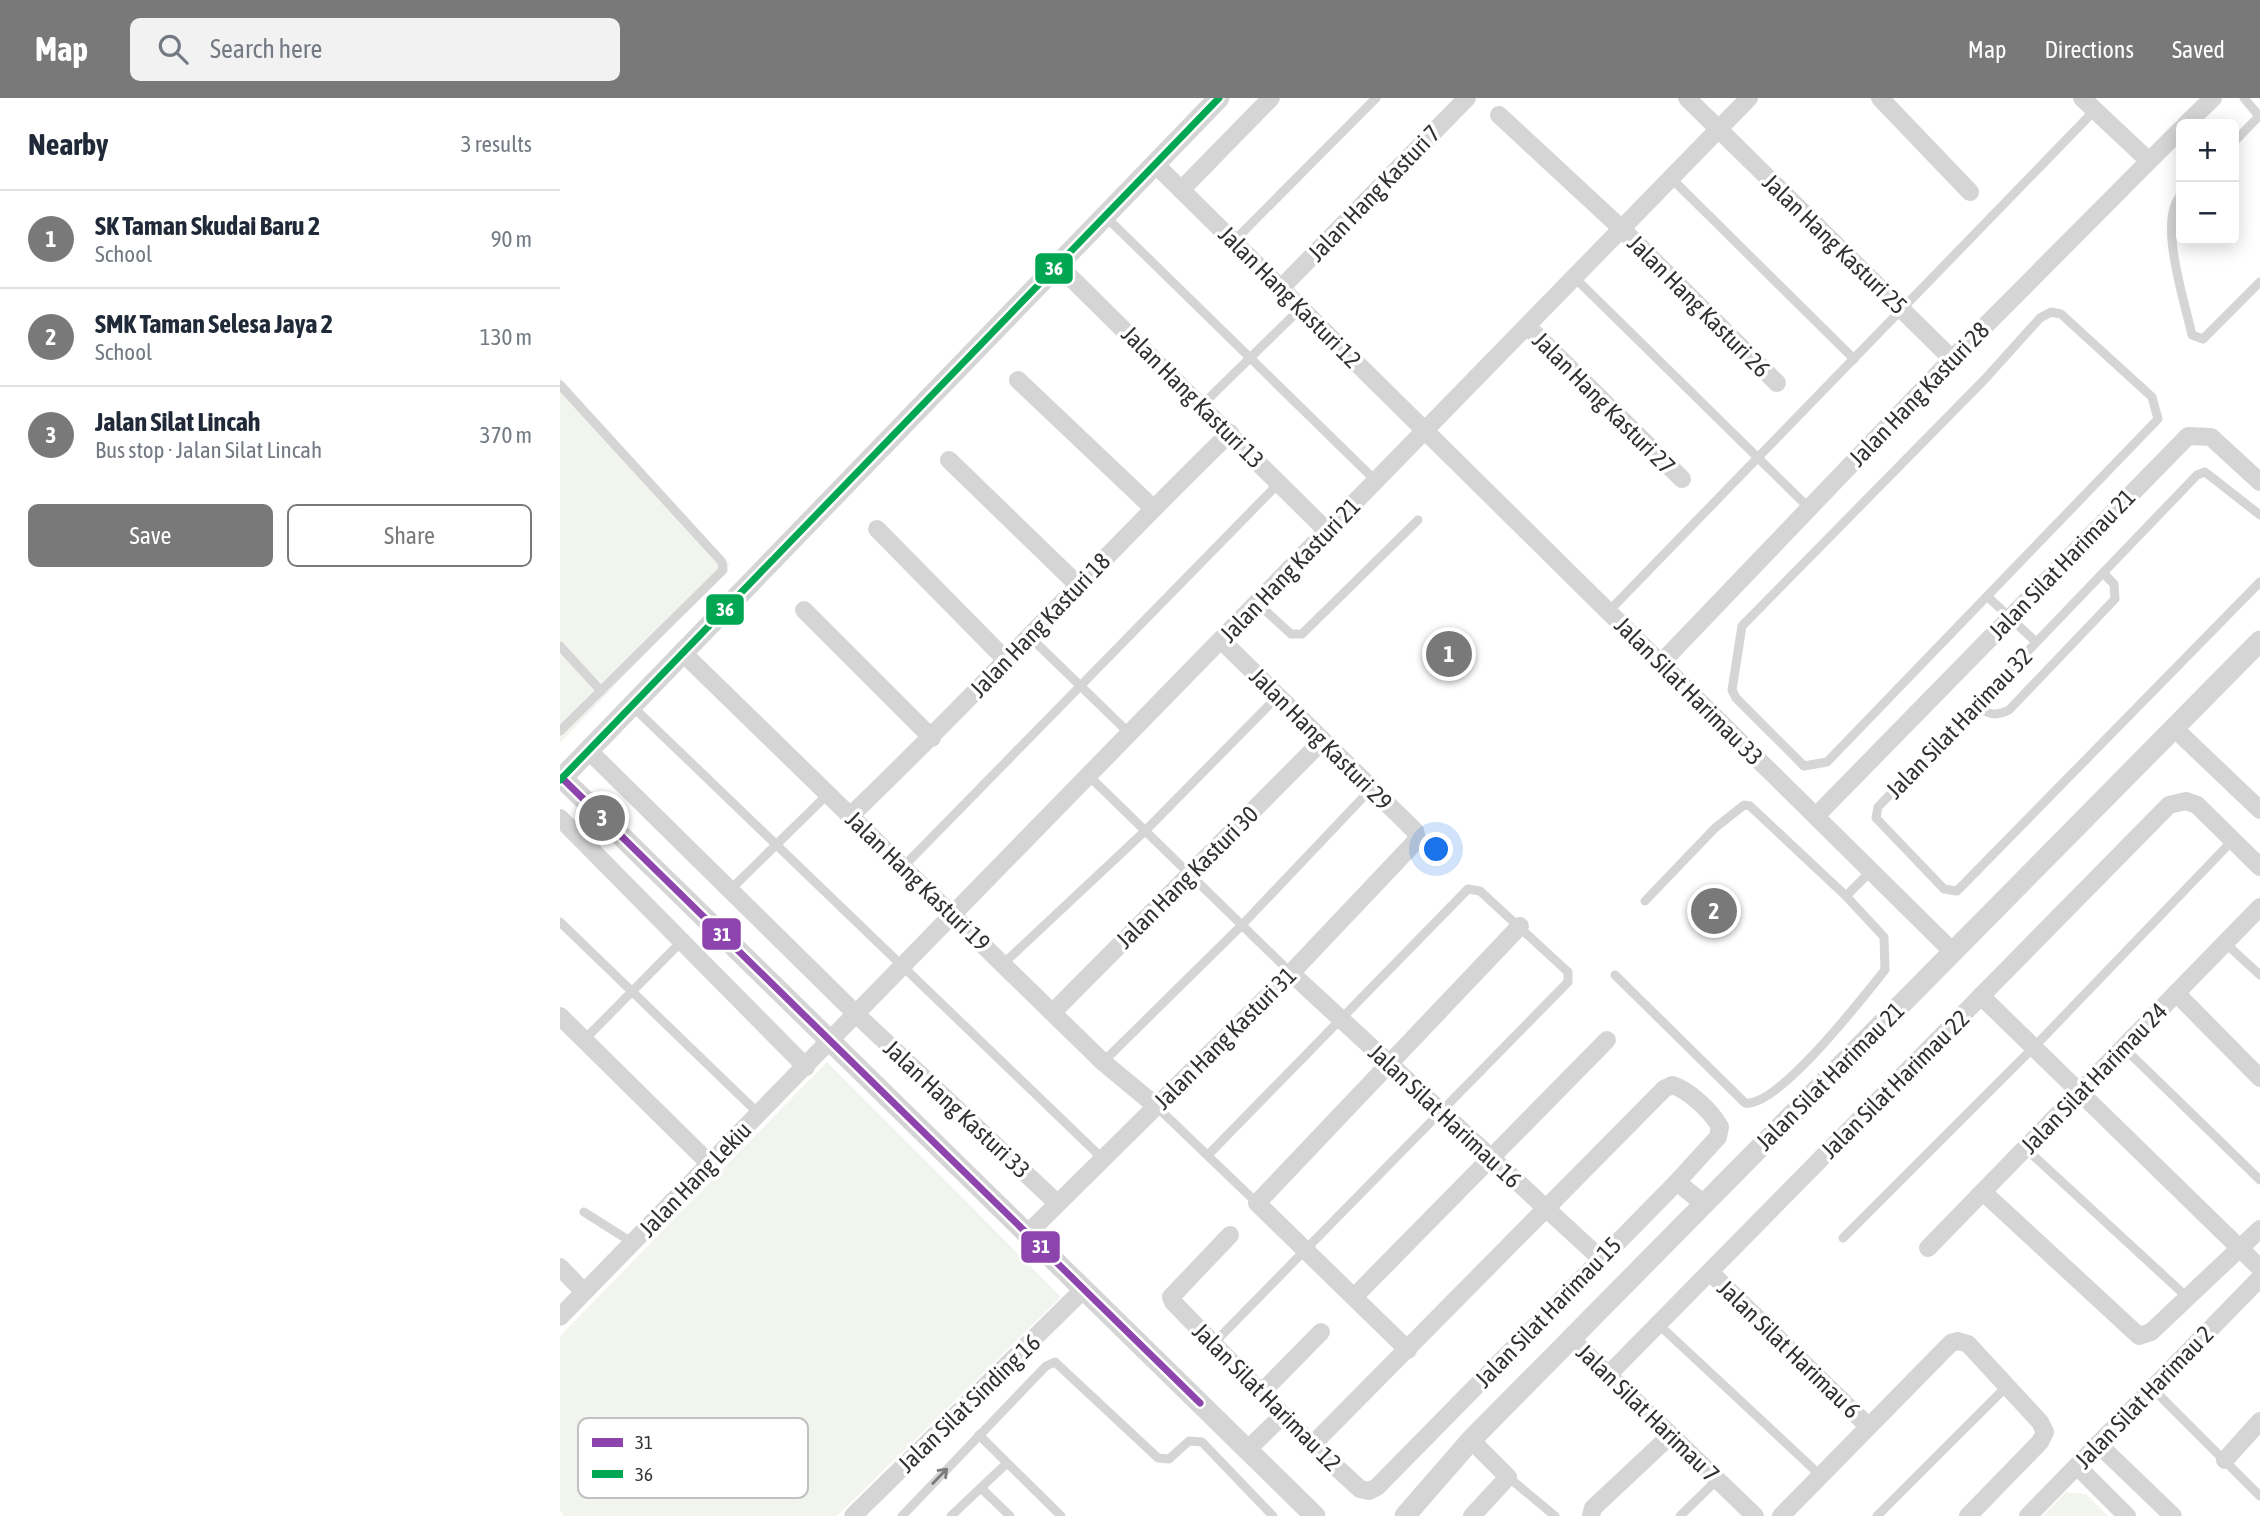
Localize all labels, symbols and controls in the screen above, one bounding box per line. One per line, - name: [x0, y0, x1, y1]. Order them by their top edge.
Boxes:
- search box: [130, 18, 620, 81]
- text: Map: [35, 30, 88, 68]
- icon: search: [154, 30, 192, 68]
- text: Search here: [210, 34, 322, 64]
- text: Map: [1968, 36, 2006, 63]
- text: Directions: [2044, 36, 2134, 63]
- text: Saved: [2172, 36, 2225, 63]
- map controls: [2176, 119, 2239, 245]
- button: +: [2176, 119, 2239, 182]
- street label: Jalan Hang Kasturi 7: [1302, 120, 1446, 266]
- text: Nearby: [28, 127, 108, 161]
- text: 3 results: [461, 131, 532, 157]
- street label: Jalan Hang Kasturi 25: [1757, 168, 1913, 320]
- button: −: [2176, 182, 2239, 245]
- text: SK Taman Skudai Baru 2: [95, 211, 320, 241]
- street label: Jalan Hang Kasturi 12: [1213, 220, 1367, 374]
- text: 1: [46, 226, 56, 252]
- text: 90 m: [491, 226, 532, 252]
- street label: Jalan Hang Kasturi 26: [1622, 229, 1776, 383]
- text: School: [95, 241, 152, 267]
- line badge: 36: [1034, 252, 1074, 285]
- text: 36: [1045, 257, 1063, 279]
- text: SMK Taman Selesa Jaya 2: [95, 309, 333, 339]
- street label: Jalan Hang Kasturi 28: [1843, 316, 1995, 472]
- street label: Jalan Hang Kasturi 13: [1116, 320, 1270, 474]
- text: 2: [46, 324, 56, 350]
- text: 130 m: [480, 324, 532, 350]
- street label: Jalan Hang Kasturi 27: [1527, 326, 1681, 480]
- text: School: [95, 339, 152, 365]
- text: Jalan Silat Lincah: [95, 407, 260, 437]
- text: 3: [46, 422, 56, 448]
- text: 370 m: [480, 422, 532, 448]
- text: Bus stop · Jalan Silat Lincah: [95, 437, 322, 463]
- street label: Jalan Silat Harimau 21: [1983, 483, 2141, 645]
- street label: Jalan Hang Kasturi 21: [1214, 492, 1366, 648]
- button: Save: [28, 504, 273, 567]
- button: Share: [287, 504, 532, 567]
- street label: Jalan Hang Kasturi 18: [964, 547, 1116, 703]
- line badge: 36: [705, 593, 745, 626]
- text: 36: [716, 598, 734, 620]
- street label: Jalan Silat Harimau 33: [1609, 611, 1769, 771]
- pin: 1: [1426, 628, 1472, 680]
- street label: Jalan Silat Harimau 32: [1880, 642, 2038, 804]
- street label: Jalan Hang Kasturi 29: [1244, 662, 1398, 816]
- pin: 3: [579, 792, 625, 844]
- street label: Jalan Hang Kasturi 30: [1110, 800, 1264, 954]
- street label: Jalan Hang Kasturi 19: [840, 805, 996, 957]
- your location: [1419, 832, 1453, 866]
- pin: 2: [1691, 885, 1737, 937]
- line badge: 31: [701, 917, 742, 951]
- text: 31: [713, 923, 731, 945]
- street label: Jalan Hang Kasturi 31: [1148, 961, 1302, 1115]
- street label: Jalan Silat Harimau 21: [1750, 996, 1910, 1156]
- street label: Jalan Silat Harimau 24: [2015, 997, 2173, 1159]
- street label: Jalan Silat Harimau 22: [1815, 1004, 1975, 1164]
- street label: Jalan Hang Kasturi 33: [878, 1035, 1036, 1183]
- street label: Jalan Silat Harimau 16: [1363, 1039, 1527, 1193]
- street label: Jalan Hang Lekiu: [634, 1116, 756, 1242]
- line badge: 31: [1020, 1230, 1061, 1264]
- street label: Jalan Silat Harimau 15: [1469, 1231, 1627, 1393]
- text: 31: [1032, 1235, 1050, 1257]
- street label: Jalan Silat Harimau 6: [1712, 1274, 1866, 1424]
- street label: Jalan Silat Harimau 12: [1187, 1317, 1347, 1477]
- street label: Jalan Silat Harimau 2: [2069, 1320, 2219, 1474]
- street label: Jalan Silat Sinding 16: [893, 1328, 1045, 1478]
- street label: Jalan Silat Harimau 7: [1571, 1338, 1725, 1488]
- legend: [578, 1418, 808, 1498]
- text: 31: [635, 1431, 653, 1453]
- text: 36: [635, 1463, 653, 1485]
- one-way arrow: [932, 1467, 949, 1484]

